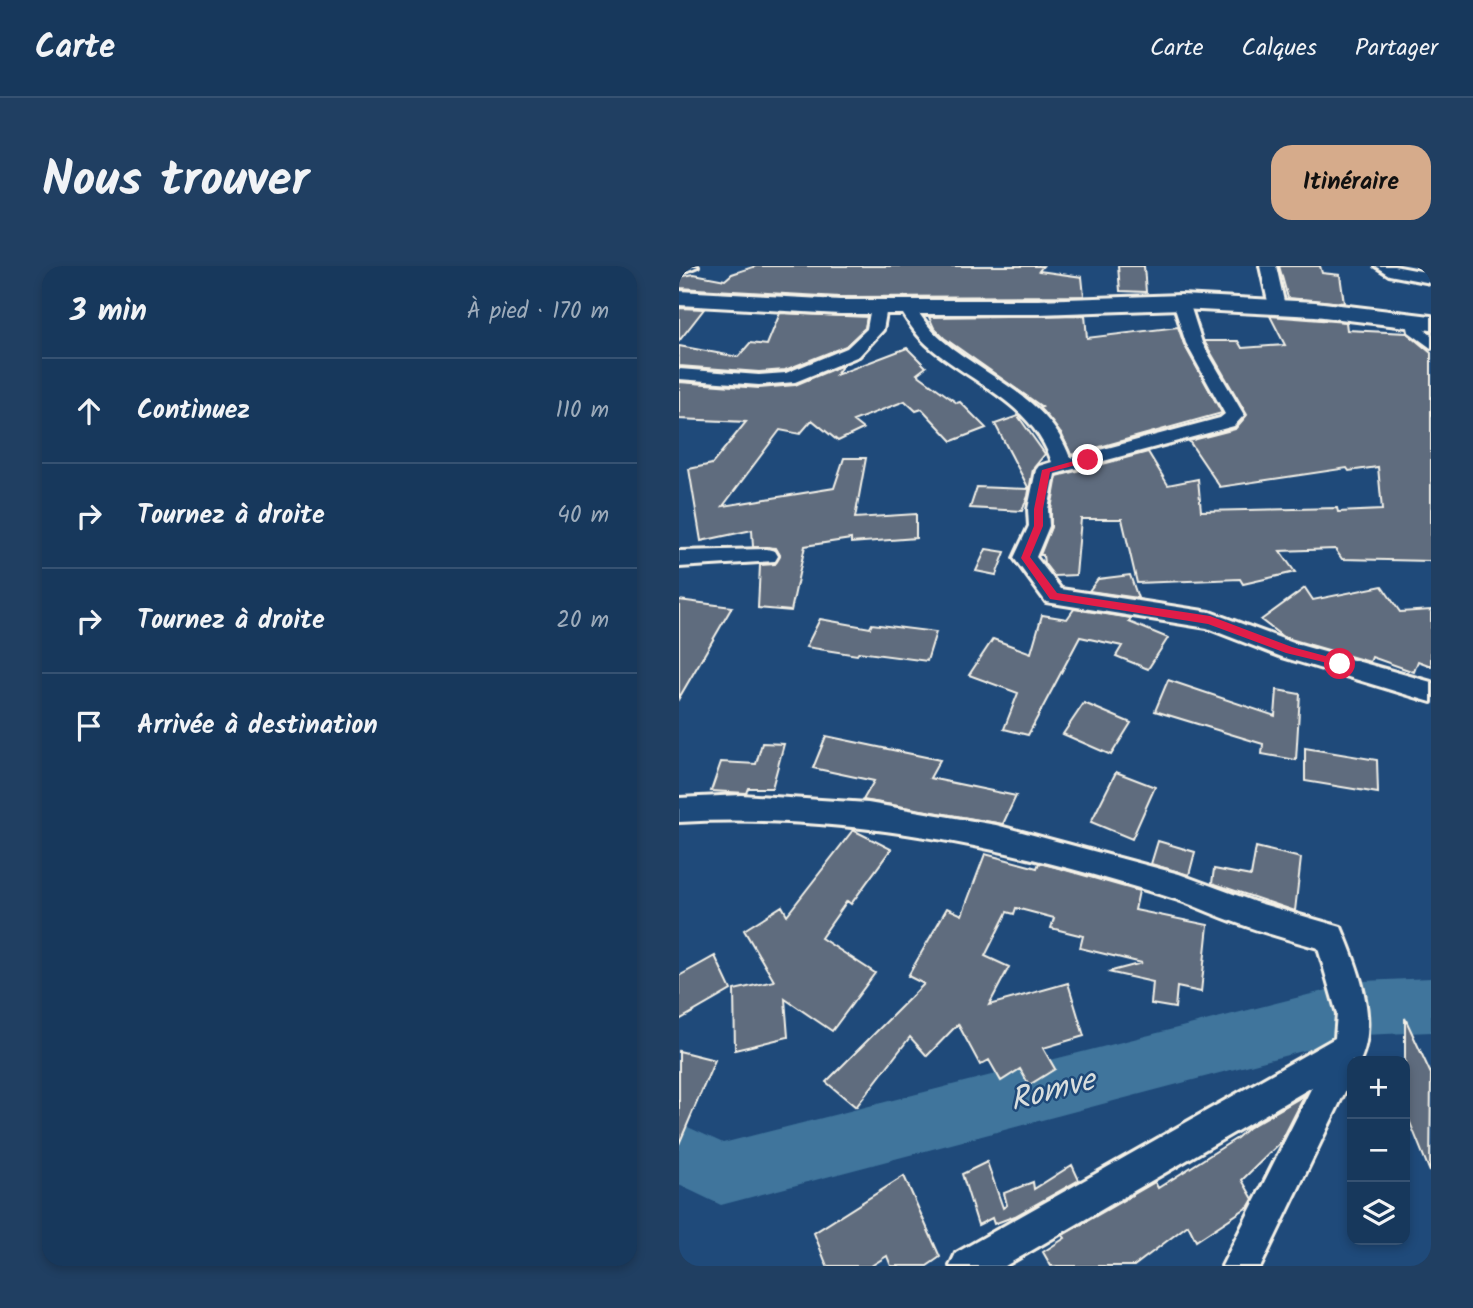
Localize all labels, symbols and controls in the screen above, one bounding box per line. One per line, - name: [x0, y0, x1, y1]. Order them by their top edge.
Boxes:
- text: Carte: [35, 22, 115, 75]
- text: Carte: [1150, 29, 1204, 68]
- text: Calques: [1242, 29, 1317, 68]
- text: Partager: [1355, 29, 1438, 68]
- text: Nous trouver: [42, 143, 309, 221]
- button: Itinéraire: [1271, 145, 1431, 220]
- text: 3 min: [70, 288, 147, 336]
- text: À pied · 170 m: [467, 294, 609, 330]
- text: Continuez: [137, 390, 250, 432]
- icon: ahead: [70, 392, 108, 430]
- text: 110 m: [556, 393, 609, 429]
- route end: [1072, 444, 1103, 475]
- text: Tournez à droite: [137, 495, 325, 537]
- icon: right: [70, 497, 108, 535]
- text: 40 m: [557, 498, 609, 534]
- text: Tournez à droite: [137, 600, 325, 642]
- icon: right: [70, 602, 108, 640]
- text: 20 m: [557, 603, 609, 639]
- route start: [1324, 648, 1355, 679]
- text: Arrivée à destination: [137, 705, 378, 747]
- icon: arrive: [70, 707, 108, 745]
- water label: Romve: [1004, 1055, 1104, 1127]
- map controls: [1347, 1056, 1410, 1245]
- button: +: [1347, 1056, 1410, 1119]
- button: −: [1347, 1119, 1410, 1182]
- button: layers: [1347, 1182, 1410, 1245]

